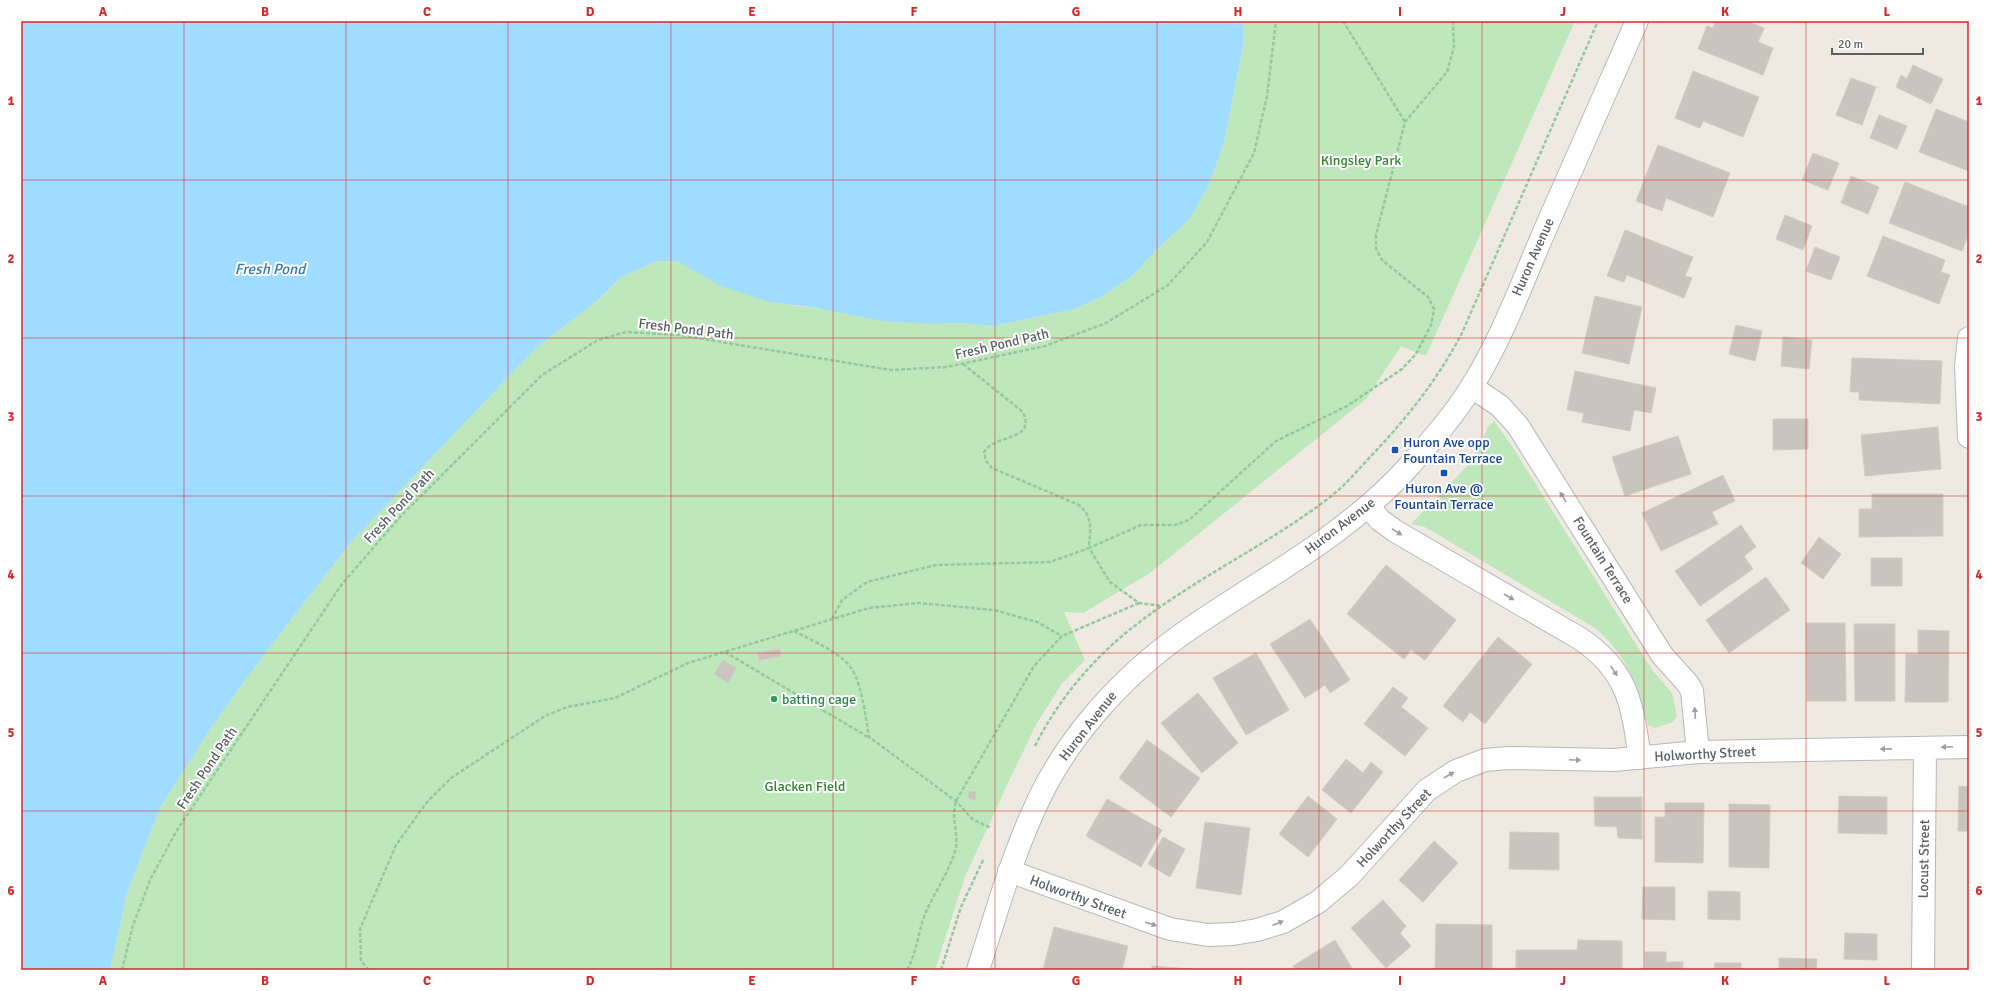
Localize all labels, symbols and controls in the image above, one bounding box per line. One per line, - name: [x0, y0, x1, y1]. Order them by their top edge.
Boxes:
- text: A: [99, 4, 108, 20]
- text: B: [261, 4, 269, 20]
- text: C: [423, 4, 431, 20]
- text: D: [586, 4, 595, 20]
- text: E: [748, 4, 756, 20]
- text: F: [911, 4, 918, 20]
- text: G: [1072, 4, 1080, 20]
- text: H: [1234, 4, 1242, 20]
- text: I: [1398, 4, 1402, 20]
- text: J: [1560, 4, 1566, 20]
- text: K: [1721, 4, 1729, 20]
- text: L: [1884, 4, 1891, 20]
- scale bar: [1832, 30, 1923, 56]
- text: 20 m: [1838, 37, 1863, 52]
- text: 1: [7, 93, 15, 109]
- text: 1: [1975, 93, 1983, 109]
- park label: Kingsley Park: [1321, 152, 1401, 169]
- street label: Huron Avenue: [1508, 215, 1558, 299]
- text: 2: [7, 251, 15, 267]
- text: 2: [1975, 251, 1983, 267]
- water label: Fresh Pond: [235, 260, 307, 278]
- street label: Fresh Pond Path: [637, 315, 735, 343]
- street label: Fresh Pond Path: [953, 325, 1051, 363]
- text: 3: [7, 409, 15, 425]
- text: 3: [1975, 409, 1983, 425]
- place label: Huron Ave opp Fountain Terrace: [1403, 434, 1503, 467]
- marker: Huron Ave opp Fountain Terrace: [1390, 445, 1400, 455]
- street label: Fresh Pond Path: [360, 465, 438, 547]
- marker: Huron Ave @ Fountain Terrace: [1439, 468, 1449, 478]
- place label: Huron Ave @ Fountain Terrace: [1394, 480, 1494, 513]
- one-way arrow: [1559, 492, 1567, 502]
- street label: Huron Avenue: [1301, 494, 1379, 558]
- street label: Fountain Terrace: [1569, 513, 1637, 607]
- one-way arrow: [1391, 528, 1403, 535]
- text: 4: [7, 567, 15, 583]
- text: 4: [1975, 567, 1983, 583]
- one-way arrow: [1503, 594, 1515, 601]
- one-way arrow: [1611, 665, 1618, 677]
- street label: Huron Avenue: [1056, 688, 1120, 764]
- place label: batting cage: [782, 691, 856, 708]
- marker: batting cage: [769, 694, 779, 704]
- one-way arrow: [1691, 707, 1698, 719]
- street label: Fresh Pond Path: [173, 724, 241, 812]
- text: 5: [7, 725, 15, 741]
- text: 5: [1975, 725, 1983, 741]
- street label: Holworthy Street: [1654, 743, 1756, 765]
- one-way arrow: [1941, 744, 1953, 751]
- one-way arrow: [1879, 746, 1892, 752]
- one-way arrow: [1569, 756, 1581, 763]
- one-way arrow: [1443, 772, 1454, 779]
- park label: Glacken Field: [765, 778, 845, 795]
- street label: Holworthy Street: [1353, 785, 1435, 871]
- street label: Locust Street: [1915, 819, 1933, 899]
- street label: Holworthy Street: [1027, 872, 1129, 922]
- text: 6: [7, 883, 15, 899]
- text: 6: [1975, 883, 1983, 899]
- one-way arrow: [1273, 920, 1285, 926]
- one-way arrow: [1145, 921, 1157, 927]
- text: A: [99, 973, 108, 989]
- text: B: [261, 973, 269, 989]
- text: C: [423, 973, 431, 989]
- text: D: [586, 973, 595, 989]
- text: E: [748, 973, 756, 989]
- text: F: [911, 973, 918, 989]
- text: G: [1072, 973, 1080, 989]
- text: H: [1234, 973, 1242, 989]
- text: I: [1398, 973, 1402, 989]
- text: J: [1560, 973, 1566, 989]
- text: K: [1721, 973, 1729, 989]
- text: L: [1884, 973, 1891, 989]

